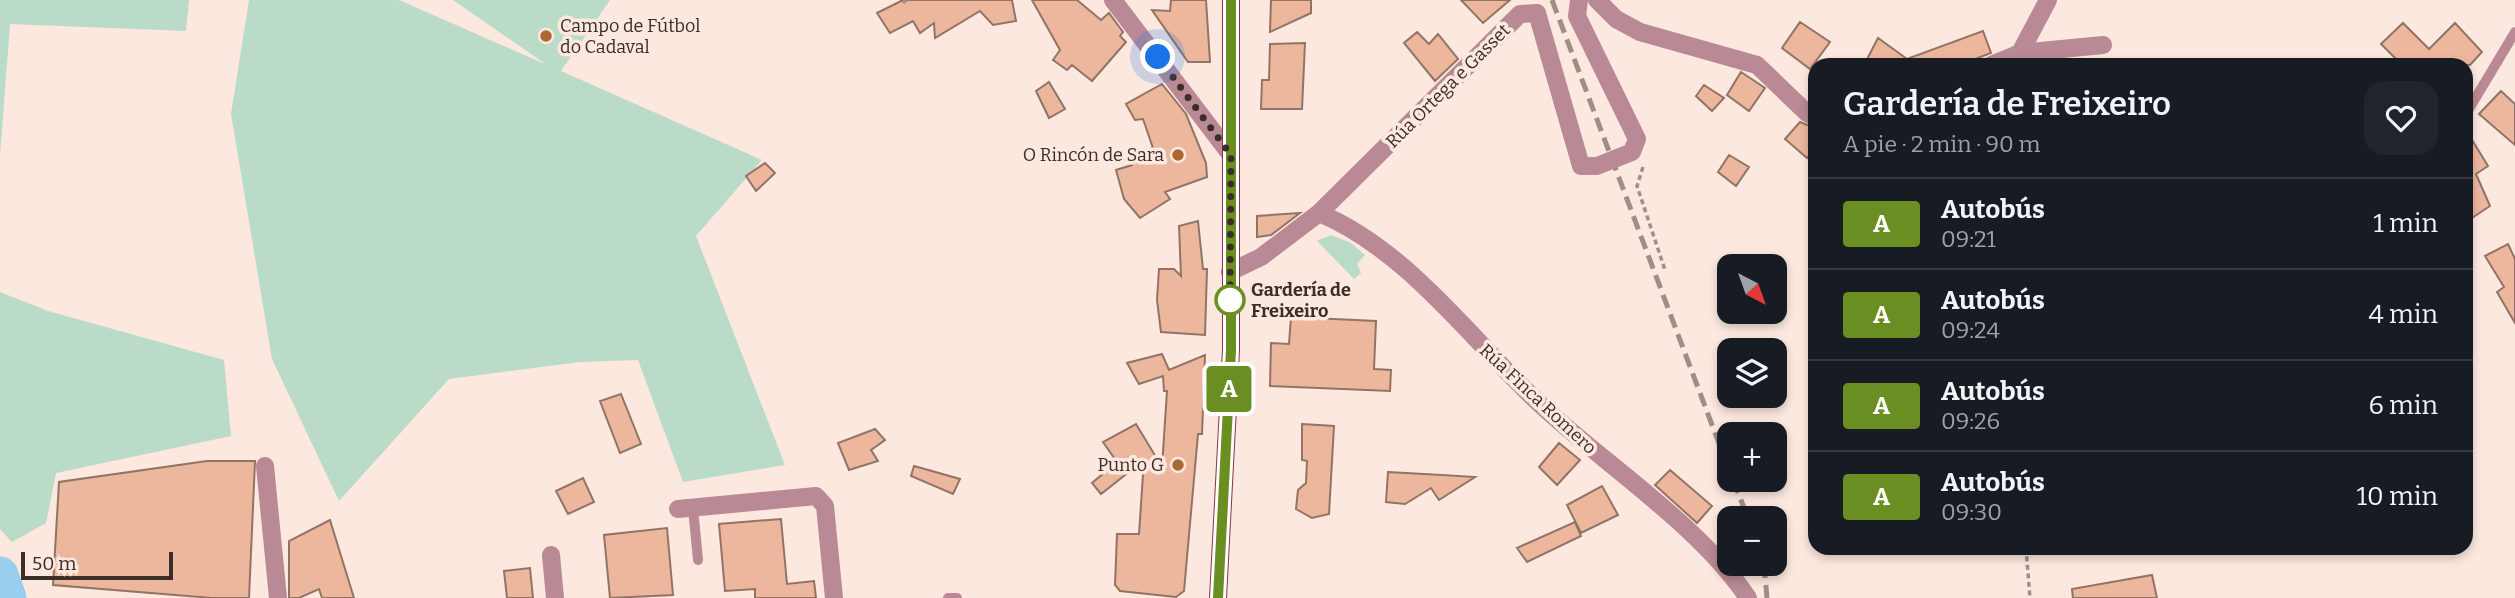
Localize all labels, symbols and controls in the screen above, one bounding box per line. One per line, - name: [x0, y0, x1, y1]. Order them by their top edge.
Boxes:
- place label: Campo de Fútbol do Cadaval: [560, 15, 700, 58]
- street label: Rúa Ortega e Gasset: [1381, 19, 1515, 153]
- marker: Campo de Fútbol do Cadaval: [538, 28, 554, 44]
- your location: [1140, 39, 1175, 74]
- button: heart: [2364, 81, 2438, 155]
- text: Gardería de Freixeiro: [1843, 84, 2171, 124]
- text: A pie · 2 min · 90 m: [1843, 130, 2040, 158]
- place label: O Rincón de Sara: [1023, 144, 1164, 166]
- marker: O Rincón de Sara: [1170, 147, 1186, 163]
- text: Autobús: [1941, 194, 2045, 225]
- text: 1 min: [2373, 208, 2438, 239]
- text: A: [1873, 210, 1890, 238]
- text: 09:21: [1941, 225, 1996, 253]
- north arrow: [1717, 254, 1787, 324]
- map controls: [1717, 254, 1787, 576]
- place label: Gardería de Freixeiro: [1251, 279, 1351, 322]
- marker: Gardería de Freixeiro: [1215, 285, 1245, 315]
- text: Autobús: [1941, 285, 2045, 316]
- text: 4 min: [2369, 299, 2438, 330]
- text: A: [1873, 301, 1890, 329]
- text: 09:24: [1941, 316, 2000, 344]
- button: layers: [1717, 338, 1787, 408]
- street label: Rúa Finca Romero: [1475, 339, 1601, 459]
- line badge: A: [1206, 366, 1252, 412]
- text: A: [1220, 375, 1238, 403]
- text: Autobús: [1941, 376, 2045, 407]
- text: 6 min: [2369, 390, 2438, 421]
- text: A: [1873, 392, 1890, 420]
- text: 09:26: [1941, 407, 2000, 435]
- button: +: [1717, 422, 1787, 492]
- place label: Punto G: [1097, 454, 1164, 476]
- marker: Punto G: [1170, 457, 1186, 473]
- text: Autobús: [1941, 467, 2045, 498]
- text: 10 min: [2357, 481, 2438, 512]
- text: A: [1873, 483, 1890, 511]
- text: 09:30: [1941, 498, 2002, 526]
- button: −: [1717, 506, 1787, 576]
- scale bar: [21, 549, 173, 581]
- text: 50 m: [32, 552, 76, 575]

